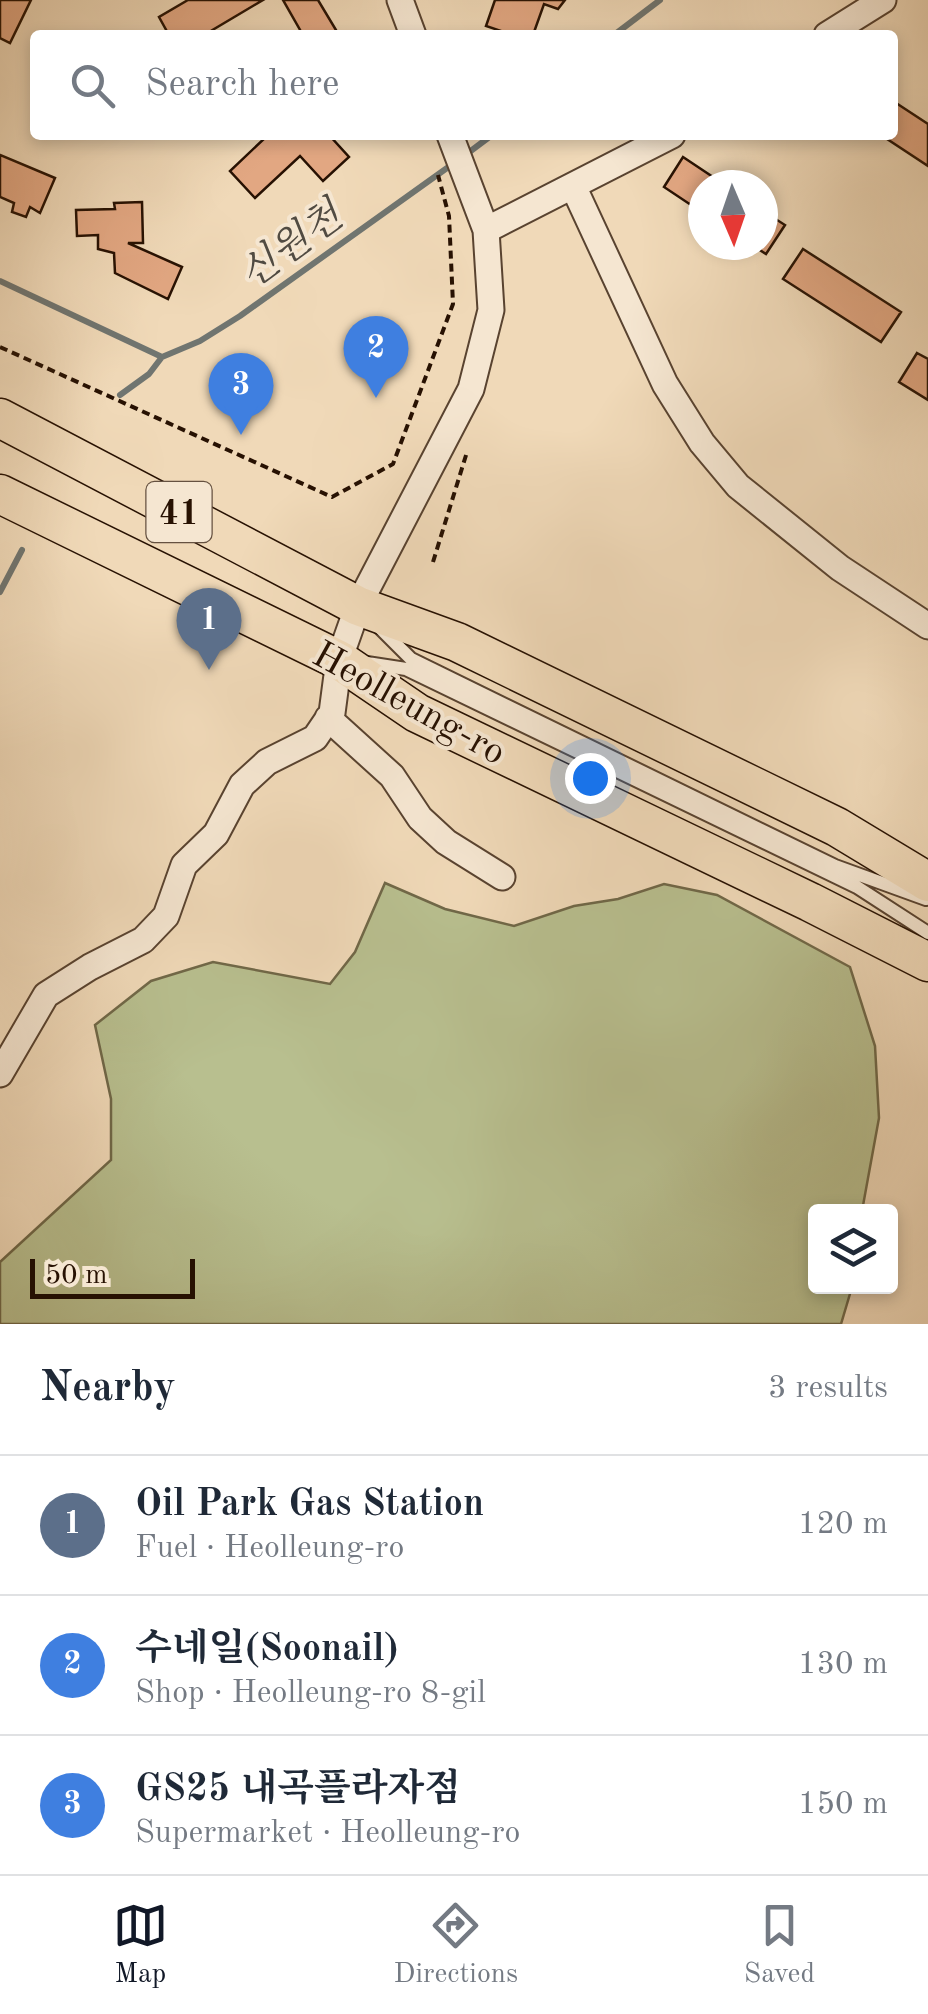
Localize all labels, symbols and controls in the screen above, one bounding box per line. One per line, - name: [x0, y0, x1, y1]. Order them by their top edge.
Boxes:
- search box: [30, 30, 898, 140]
- icon: search: [65, 58, 120, 113]
- text: Search here: [145, 66, 340, 104]
- north arrow: [688, 170, 778, 260]
- water label: 신원천: [231, 192, 353, 297]
- pin: 2: [344, 316, 408, 398]
- pin: 3: [208, 352, 274, 435]
- road number: 41: [146, 482, 212, 542]
- pin: 1: [176, 588, 242, 670]
- street label: Heolleung-ro: [306, 636, 511, 773]
- your location: [565, 753, 616, 804]
- map controls: [808, 1204, 898, 1294]
- button: layers: [808, 1204, 898, 1294]
- scale bar: [30, 1254, 195, 1298]
- text: 50 m: [45, 1262, 108, 1290]
- text: Nearby: [40, 1368, 176, 1410]
- text: 3 results: [768, 1373, 888, 1405]
- text: Oil Park Gas Station: [135, 1486, 484, 1524]
- text: 1: [63, 1509, 82, 1541]
- text: 120 m: [798, 1509, 888, 1541]
- text: Fuel · Heolleung-ro: [135, 1533, 404, 1565]
- text: 수네일(Soonail): [135, 1631, 399, 1669]
- text: 2: [63, 1649, 82, 1681]
- text: 130 m: [798, 1649, 888, 1681]
- text: Shop · Heolleung-ro 8-gil: [135, 1678, 486, 1710]
- text: GS25 내곡플라자점: [135, 1771, 461, 1809]
- text: 3: [63, 1789, 82, 1821]
- text: 150 m: [798, 1789, 888, 1821]
- text: Supermarket · Heolleung-ro: [135, 1818, 520, 1850]
- tab: Map: [113, 1898, 168, 1993]
- tab: Directions: [394, 1898, 518, 1993]
- tab: Saved: [744, 1898, 815, 1993]

